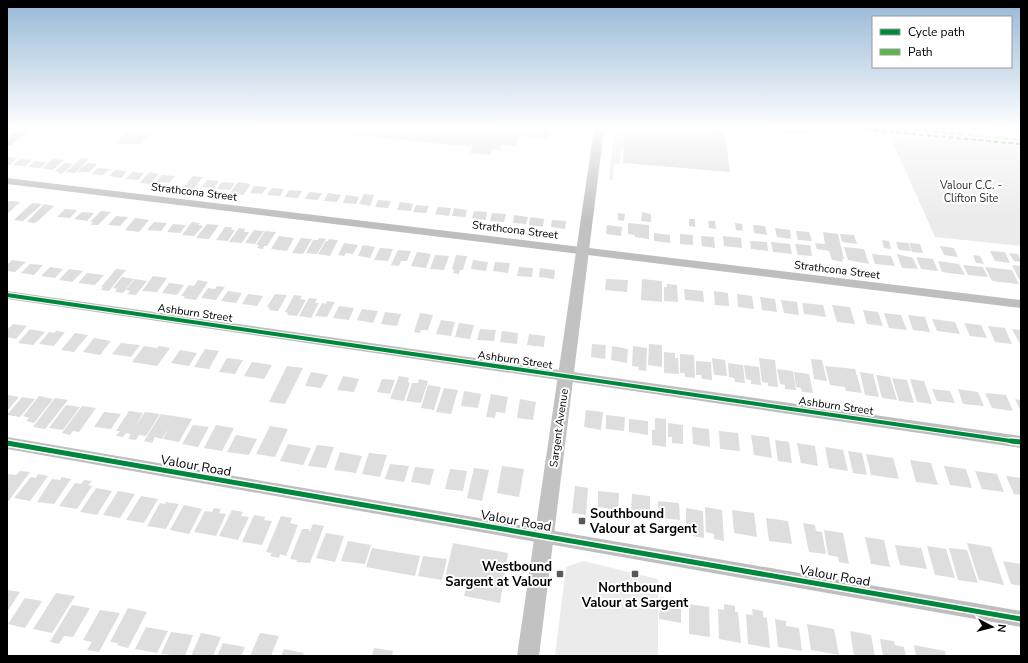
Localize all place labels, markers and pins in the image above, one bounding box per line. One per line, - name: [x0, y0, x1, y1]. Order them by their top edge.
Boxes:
- place label: Southbound Valour at Sargent: [589, 505, 698, 538]
- marker: Southbound Valour at Sargent: [577, 516, 587, 526]
- place label: Westbound Sargent at Valour: [445, 558, 553, 591]
- marker: Westbound Sargent at Valour: [555, 569, 565, 579]
- marker: Northbound Valour at Sargent: [630, 569, 640, 579]
- place label: Northbound Valour at Sargent: [581, 579, 689, 612]

